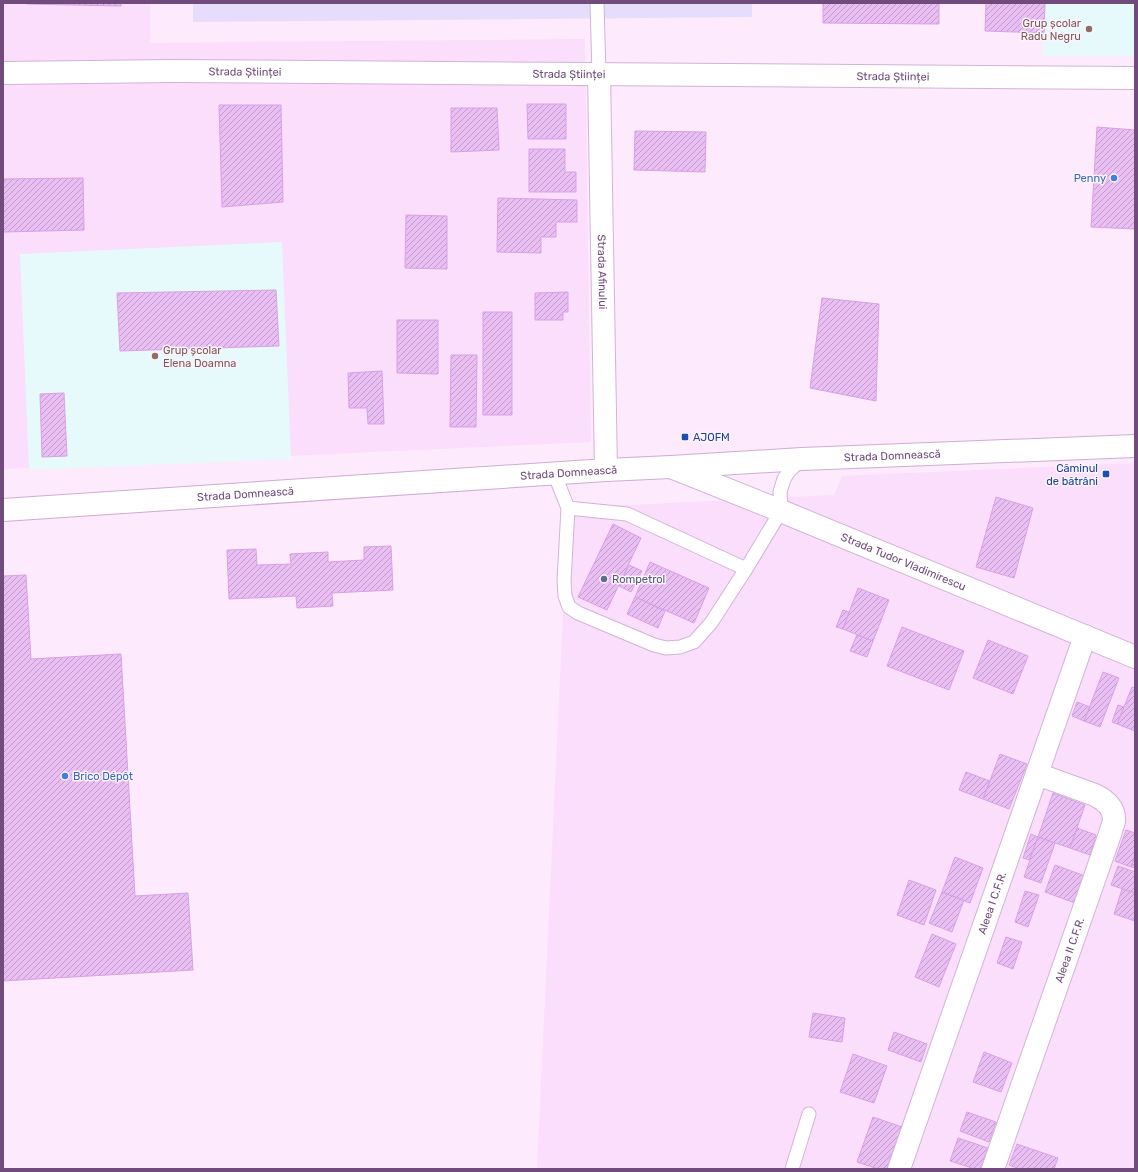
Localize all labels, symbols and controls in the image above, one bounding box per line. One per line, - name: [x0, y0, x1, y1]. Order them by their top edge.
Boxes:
- place label: Grup școlar Radu Negru: [1021, 17, 1082, 43]
- marker: Grup școlar Radu Negru: [1084, 24, 1094, 34]
- street label: Strada Științei: [208, 65, 281, 79]
- street label: Strada Științei: [532, 68, 605, 81]
- street label: Strada Științei: [856, 70, 929, 84]
- place label: Penny: [1074, 172, 1106, 185]
- marker: Penny: [1109, 173, 1119, 183]
- street label: Strada Afinului: [595, 234, 609, 310]
- place label: Grup școlar Elena Doamna: [163, 344, 236, 370]
- marker: Grup școlar Elena Doamna: [150, 351, 160, 361]
- place label: AJOFM: [693, 431, 730, 444]
- marker: AJOFM: [680, 432, 690, 442]
- street label: Strada Domnească: [844, 448, 941, 464]
- place label: Căminul de bătrâni: [1046, 462, 1098, 488]
- street label: Strada Domnească: [520, 463, 618, 483]
- marker: Căminul de bătrâni: [1101, 469, 1111, 479]
- street label: Strada Domnească: [197, 485, 294, 504]
- street label: Strada Tudor Vladimirescu: [839, 530, 968, 594]
- place label: Rompetrol: [612, 573, 665, 586]
- marker: Rompetrol: [599, 574, 609, 584]
- place label: Brico Dépôt: [73, 770, 134, 783]
- marker: Brico Dépôt: [60, 771, 70, 781]
- street label: Aleea I C.F.R.: [975, 870, 1009, 936]
- street label: Aleea II C.F.R.: [1053, 916, 1087, 985]

